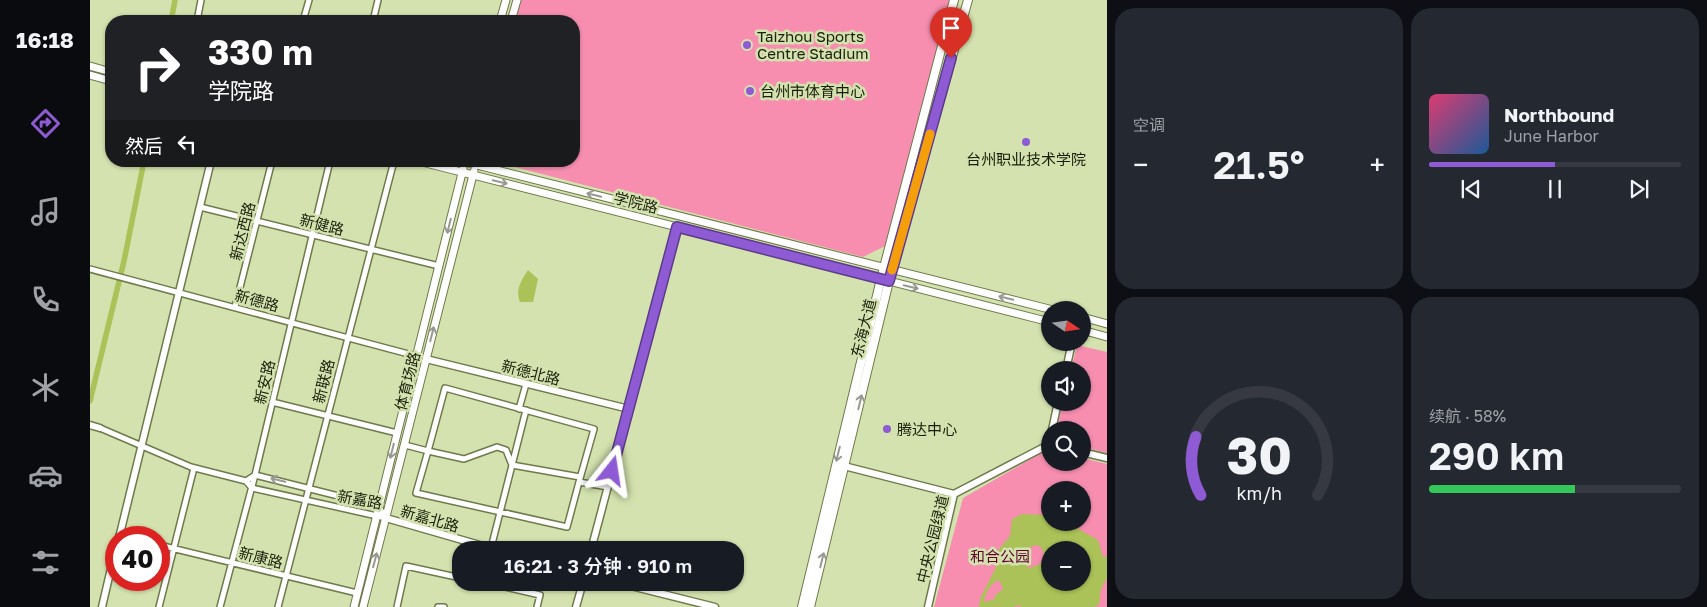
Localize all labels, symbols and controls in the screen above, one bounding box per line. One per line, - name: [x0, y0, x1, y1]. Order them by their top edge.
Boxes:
- pin: [930, 7, 972, 58]
- icon: arrive: [937, 14, 965, 42]
- text: 16:18: [16, 26, 74, 53]
- place label: Taizhou Sports Centre Stadium: [757, 27, 869, 62]
- text: 330 m: [208, 31, 313, 73]
- icon: right: [125, 35, 190, 100]
- marker: Taizhou Sports Centre Stadium: [741, 39, 753, 51]
- text: 学院路: [208, 77, 274, 104]
- place label: 台州市体育中心: [760, 82, 865, 100]
- marker: 台州市体育中心: [744, 85, 756, 97]
- text: Northbound: [1504, 103, 1614, 126]
- icon: directions: [28, 106, 63, 141]
- text: 空调: [1133, 115, 1165, 135]
- text: June Harbor: [1504, 126, 1599, 146]
- icon: left: [173, 130, 201, 158]
- text: 然后: [125, 134, 163, 157]
- marker: 台州职业技术学院: [1020, 136, 1032, 148]
- text: 21.5°: [1213, 142, 1305, 187]
- text: −: [1133, 148, 1148, 181]
- text: +: [1370, 148, 1385, 181]
- place label: 台州职业技术学院: [966, 150, 1086, 168]
- icon: previous: [1457, 175, 1485, 203]
- icon: pause: [1541, 175, 1569, 203]
- icon: next: [1625, 175, 1653, 203]
- one-way arrow: [491, 178, 507, 187]
- street label: 学院路: [612, 188, 660, 216]
- one-way arrow: [586, 190, 602, 199]
- icon: music: [28, 194, 63, 229]
- street label: 新达西路: [226, 200, 258, 262]
- street label: 新健路: [298, 210, 346, 238]
- one-way arrow: [444, 217, 453, 233]
- icon: phone: [28, 282, 63, 317]
- one-way arrow: [903, 283, 919, 292]
- street label: 新德路: [233, 285, 281, 315]
- one-way arrow: [998, 293, 1014, 302]
- street label: 东海大道: [847, 297, 879, 359]
- north arrow: [1041, 301, 1091, 351]
- map controls: [1041, 301, 1091, 591]
- one-way arrow: [428, 327, 438, 343]
- street label: 体育场路: [391, 350, 423, 412]
- street label: 新德北路: [500, 356, 562, 388]
- street label: 新联路: [309, 357, 337, 405]
- street label: 新安路: [250, 358, 278, 406]
- button: sound: [1041, 361, 1091, 411]
- icon: climate: [28, 370, 63, 405]
- one-way arrow: [856, 394, 865, 410]
- text: 续航 · 58%: [1429, 406, 1506, 426]
- place label: 腾达中心: [897, 420, 957, 438]
- button: search: [1041, 421, 1091, 471]
- marker: 腾达中心: [881, 423, 893, 435]
- text: 30: [1226, 423, 1292, 485]
- text: 290 km: [1429, 433, 1564, 478]
- one-way arrow: [387, 442, 396, 458]
- position arrow: [585, 444, 637, 496]
- one-way arrow: [833, 446, 843, 462]
- icon: car: [28, 458, 63, 493]
- one-way arrow: [270, 475, 286, 485]
- button: +: [1041, 481, 1091, 531]
- text: km/h: [1236, 482, 1282, 504]
- street label: 新嘉路: [336, 486, 384, 512]
- street label: 中央公园绿道: [912, 493, 952, 585]
- street label: 新嘉北路: [399, 501, 461, 535]
- speed limit sign: 40: [105, 526, 170, 591]
- button: −: [1041, 541, 1091, 591]
- street label: 新康路: [237, 543, 285, 571]
- icon: filters: [28, 545, 63, 580]
- park label: 和合公园: [970, 547, 1030, 565]
- one-way arrow: [371, 552, 381, 568]
- one-way arrow: [818, 552, 827, 568]
- text: 16:21 · 3 分钟 · 910 m: [504, 554, 692, 577]

